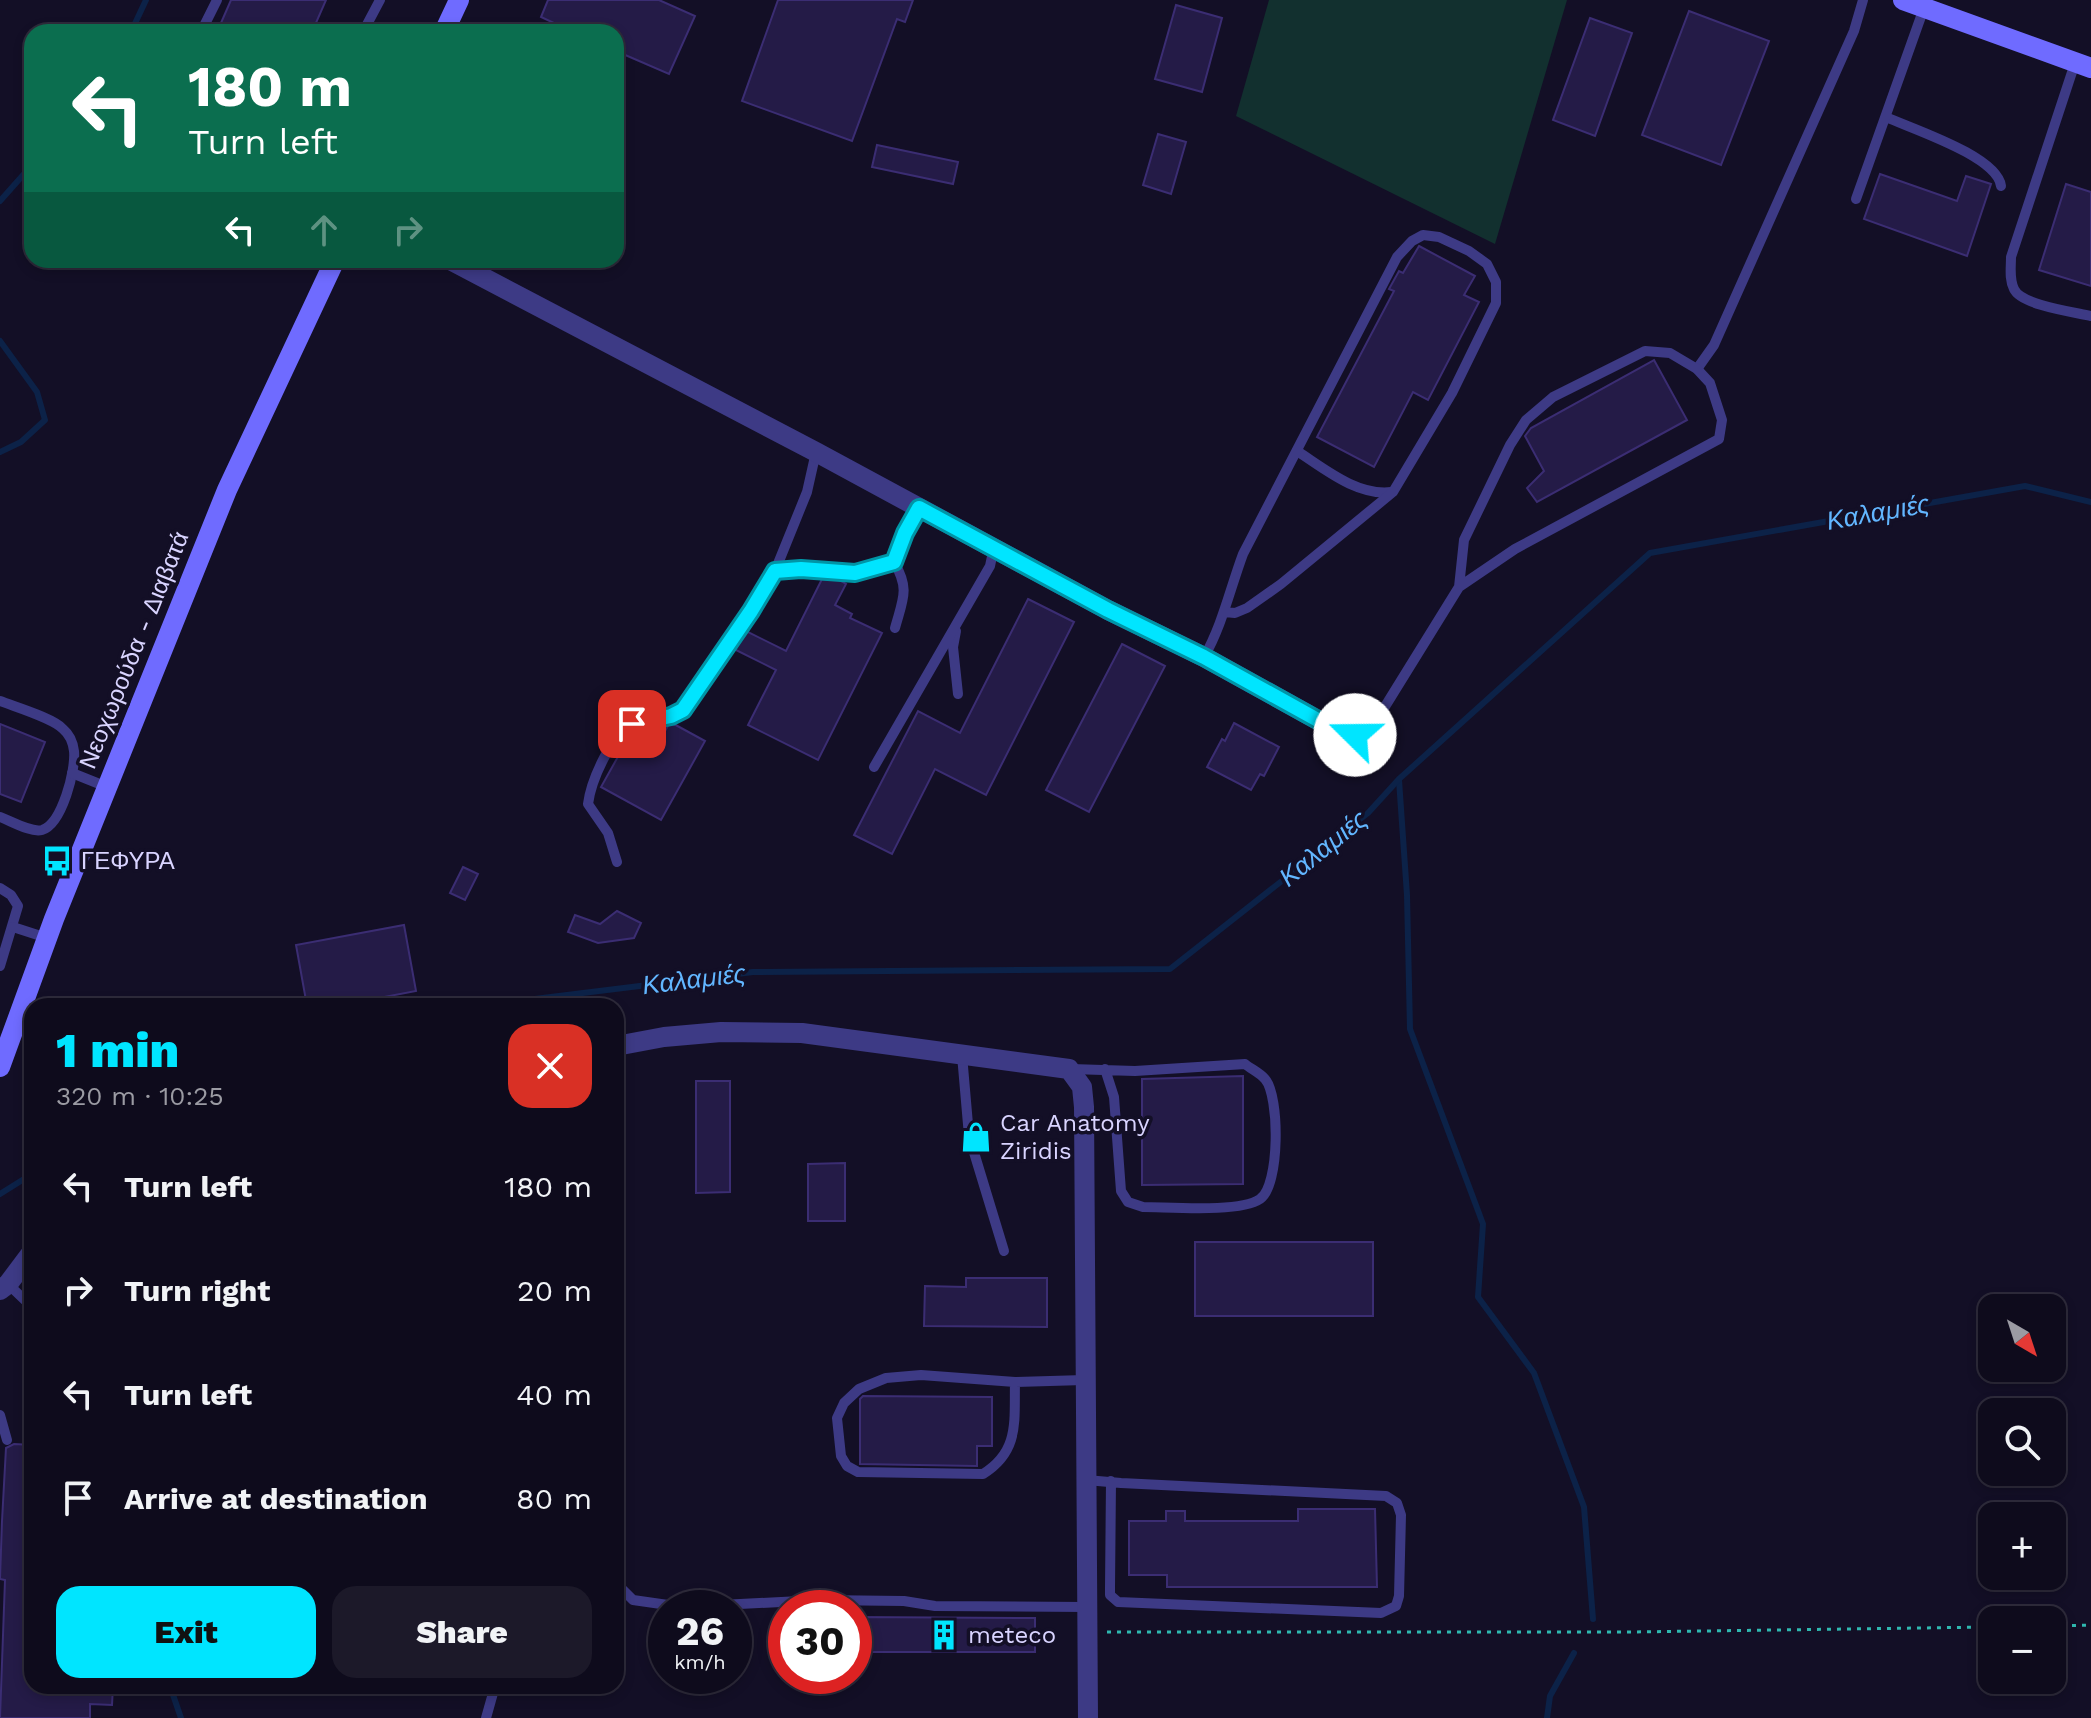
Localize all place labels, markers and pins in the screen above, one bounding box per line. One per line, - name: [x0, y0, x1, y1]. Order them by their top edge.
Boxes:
- pin: [598, 690, 666, 758]
- bus stop icon: ΓΕΦΥΡΑ: [40, 844, 74, 878]
- place label: ΓΕΦΥΡΑ: [81, 847, 175, 875]
- place label: Car Anatomy Ziridis: [1000, 1109, 1150, 1165]
- shop icon: Car Anatomy Ziridis: [959, 1120, 993, 1154]
- building icon: meteco: [927, 1618, 961, 1652]
- place label: meteco: [968, 1621, 1056, 1649]

